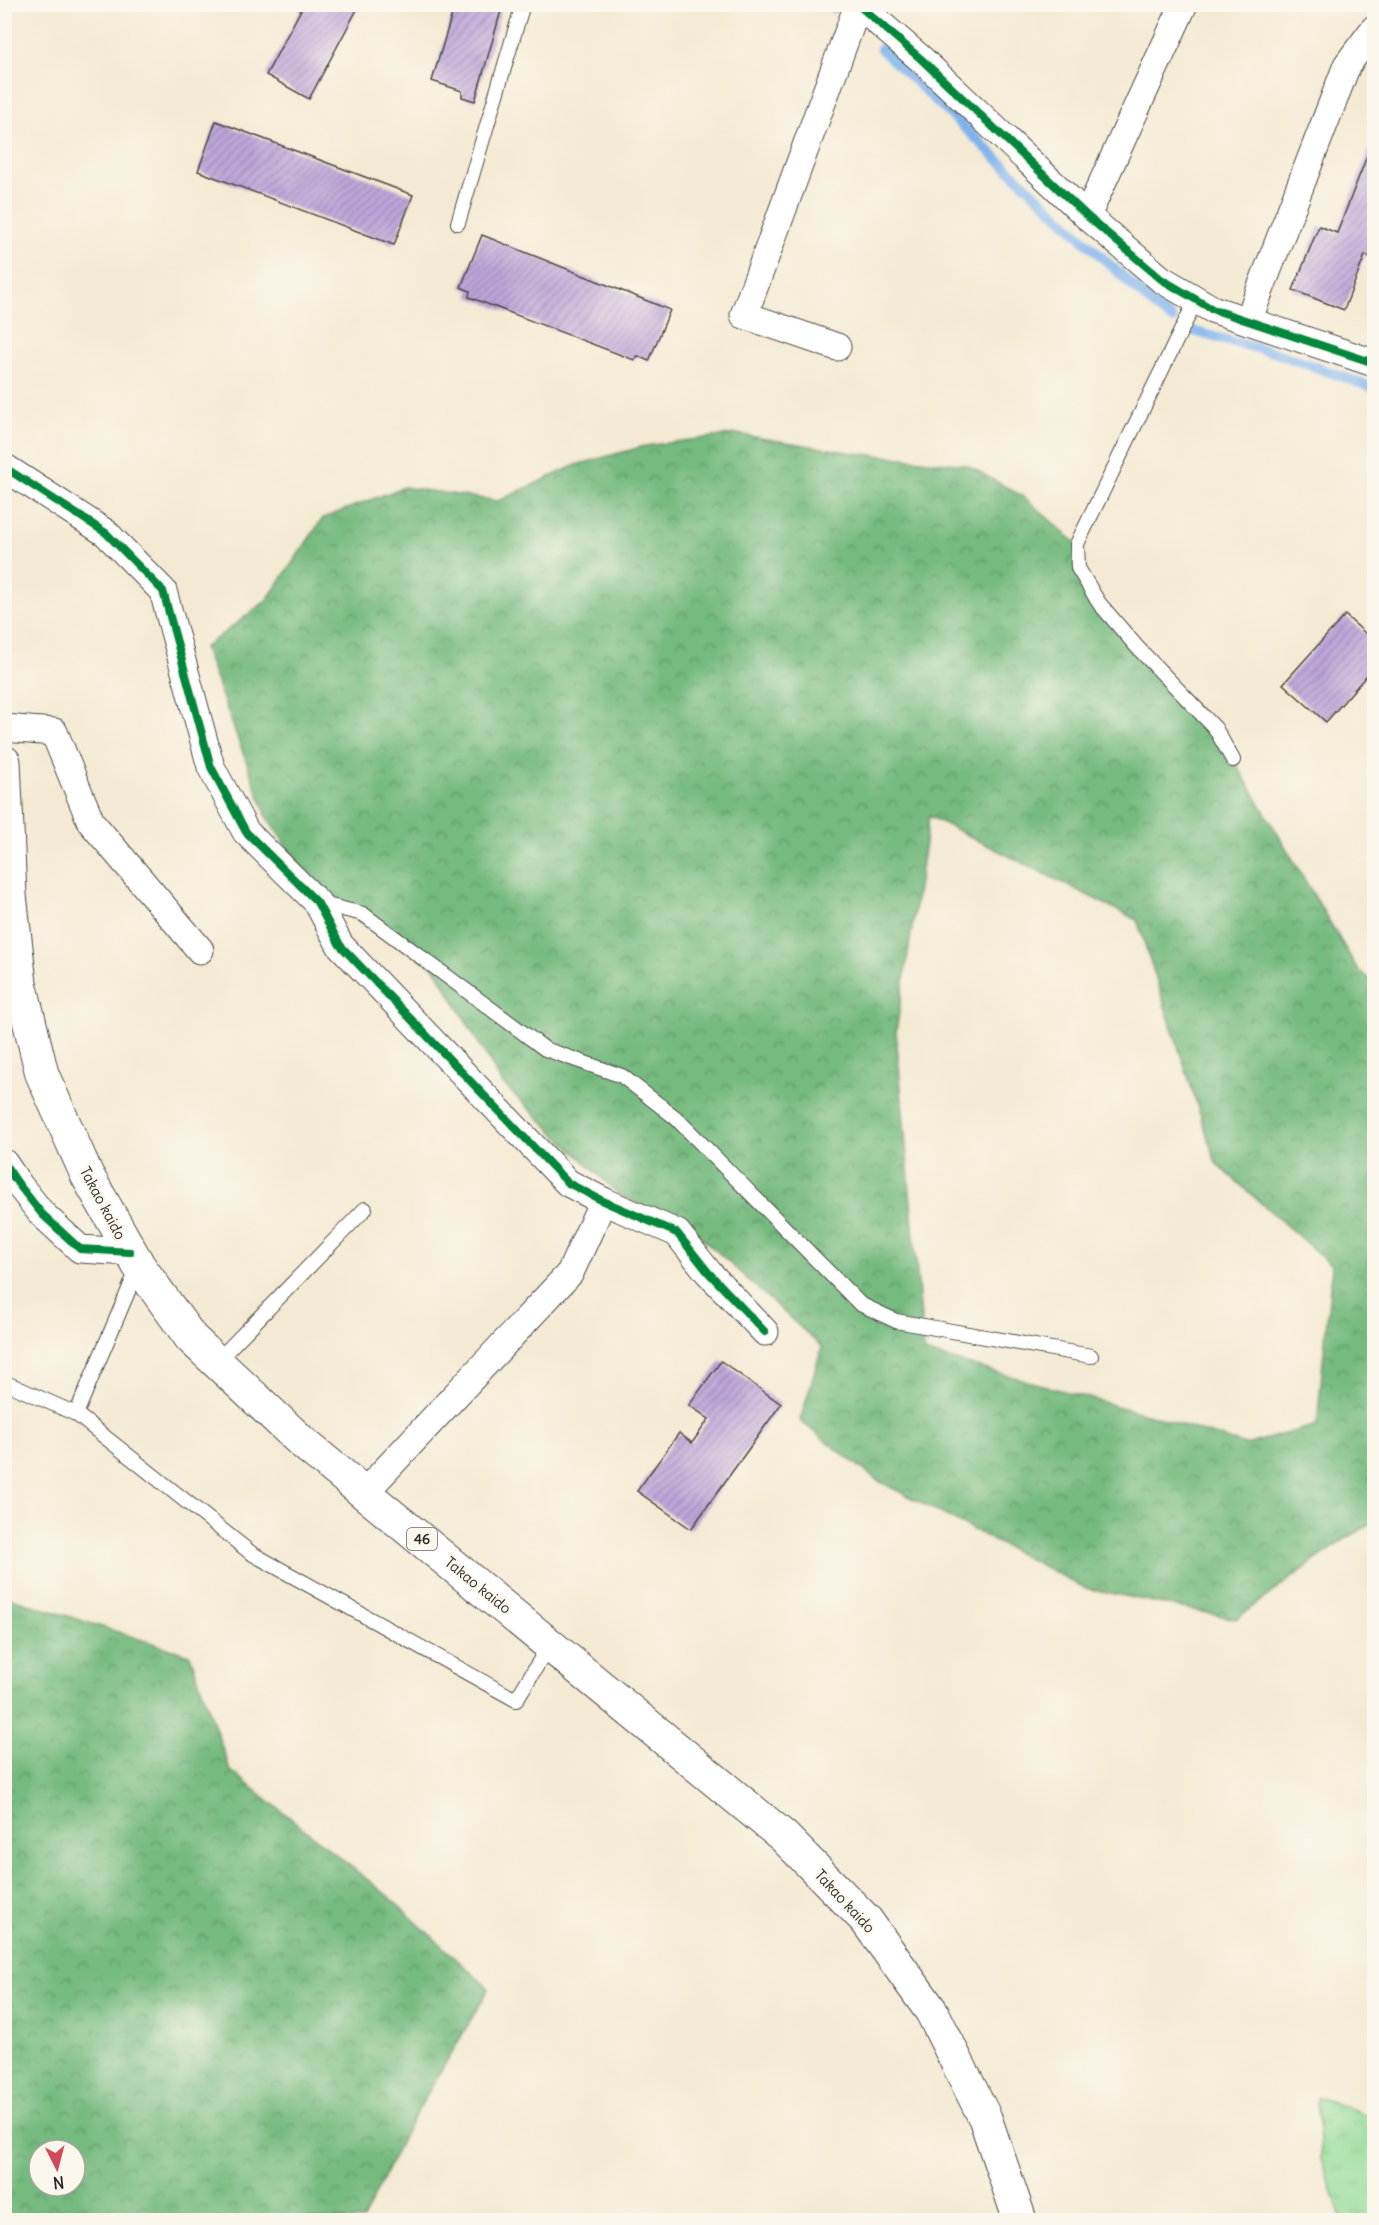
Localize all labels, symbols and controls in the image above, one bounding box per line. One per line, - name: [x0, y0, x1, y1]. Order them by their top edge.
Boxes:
- street label: Takao kaido: [76, 1163, 130, 1243]
- road number: 46: [407, 1528, 437, 1550]
- street label: Takao kaido: [441, 1552, 515, 1618]
- street label: Takao kaido: [811, 1865, 879, 1937]
- north arrow: [27, 2138, 87, 2198]
- text: N: [52, 2172, 65, 2193]

